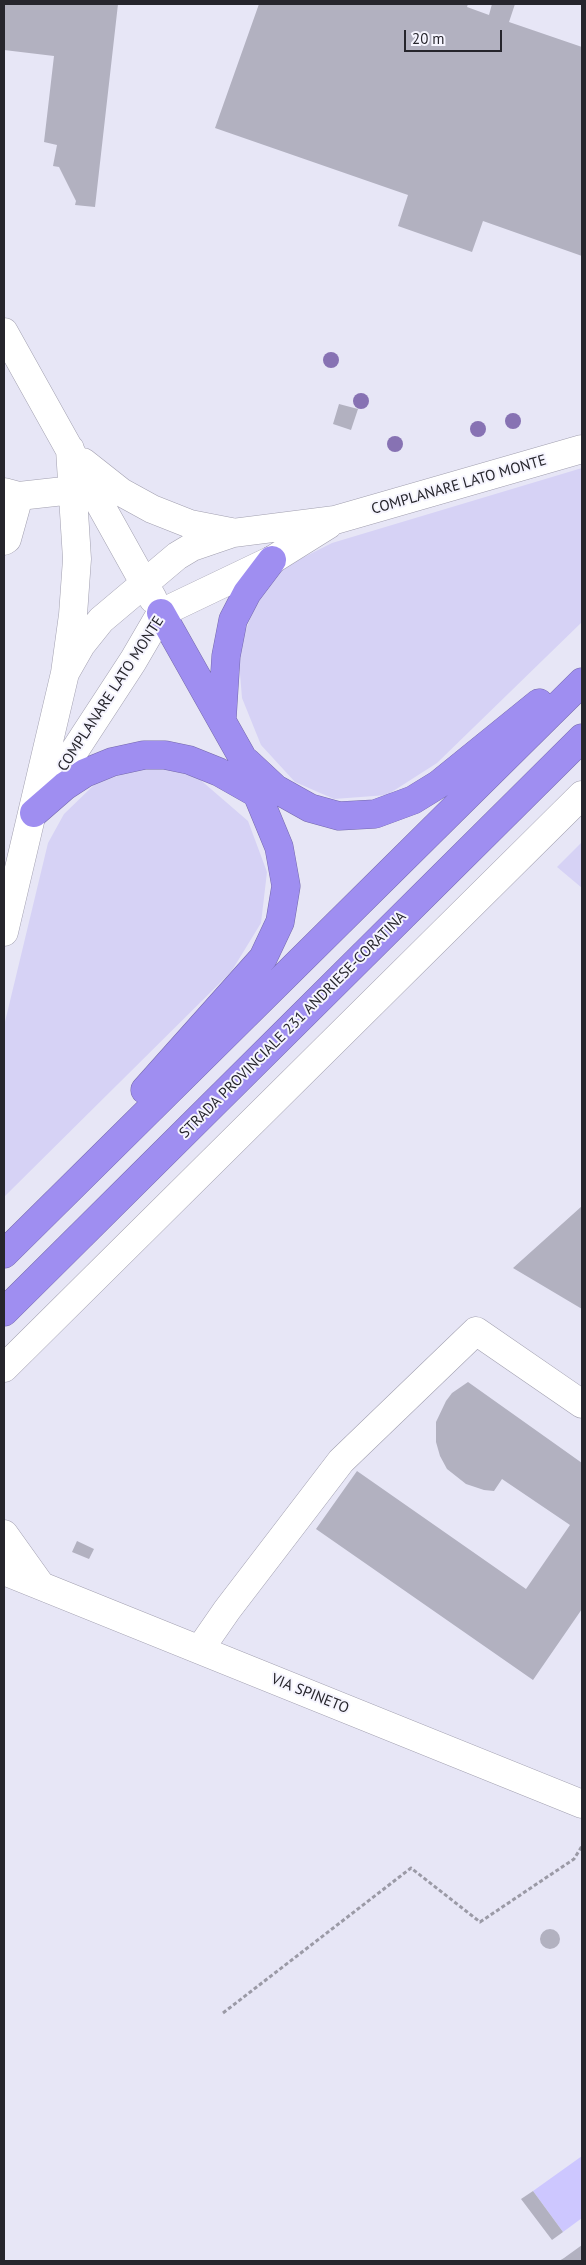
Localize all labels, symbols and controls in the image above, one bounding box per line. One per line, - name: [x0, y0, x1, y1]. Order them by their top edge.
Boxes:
- scale bar: [406, 20, 504, 52]
- text: 20 m: [412, 29, 445, 48]
- street label: COMPLANARE LATO MONTE: [369, 451, 549, 519]
- street label: COMPLANARE LATO MONTE: [54, 613, 168, 775]
- street label: STRADA PROVINCIALE 231 ANDRIESE-CORATINA: [176, 908, 410, 1142]
- street label: VIA SPINETO: [268, 1670, 352, 1718]

